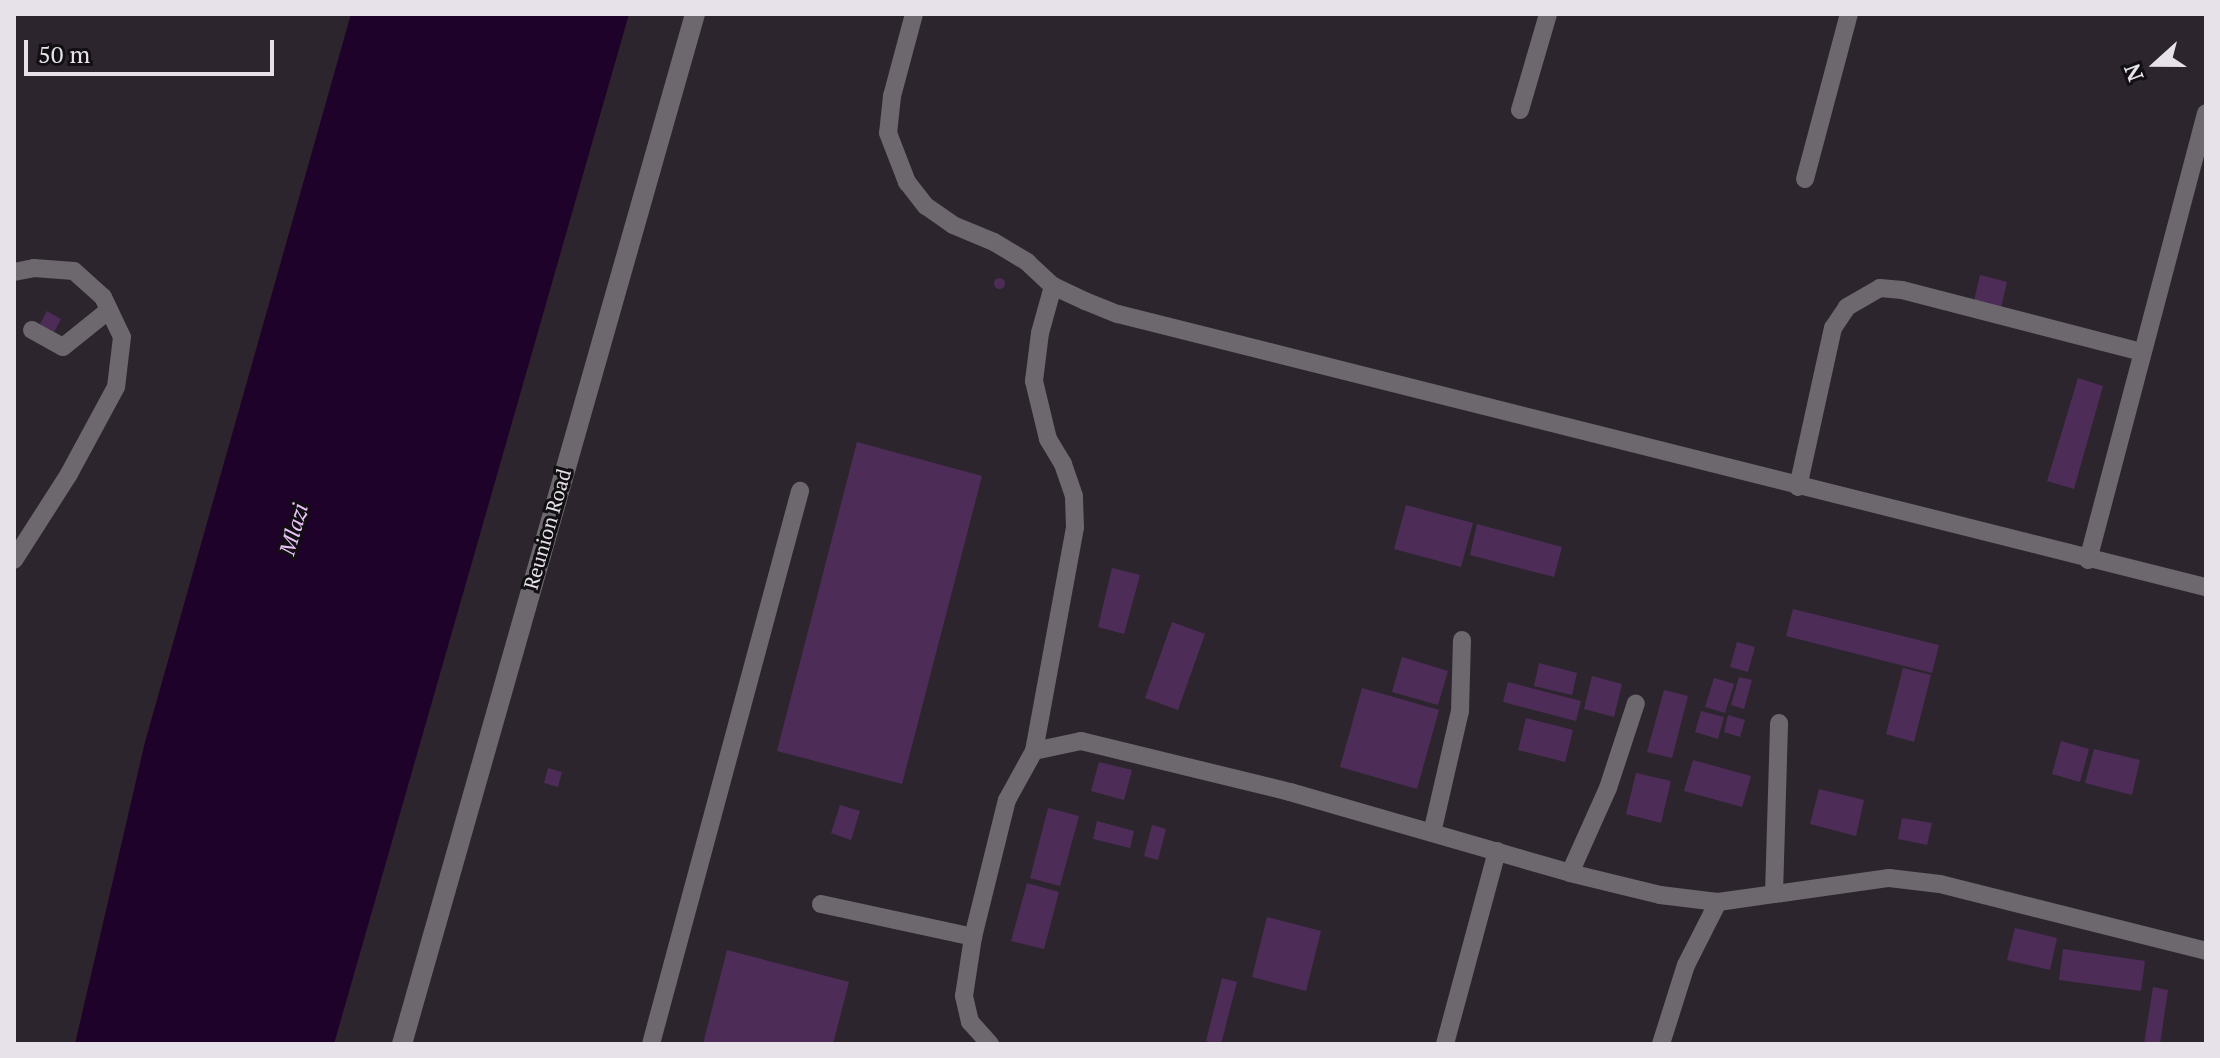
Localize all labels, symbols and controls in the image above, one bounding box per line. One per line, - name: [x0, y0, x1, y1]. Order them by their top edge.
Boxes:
- scale bar: [28, 24, 278, 74]
- north arrow: [2116, 24, 2196, 104]
- text: 50 m: [38, 38, 90, 70]
- text: N: [2117, 60, 2150, 86]
- street label: Reunion Road: [518, 466, 576, 592]
- water label: Mlazi: [273, 500, 313, 558]

